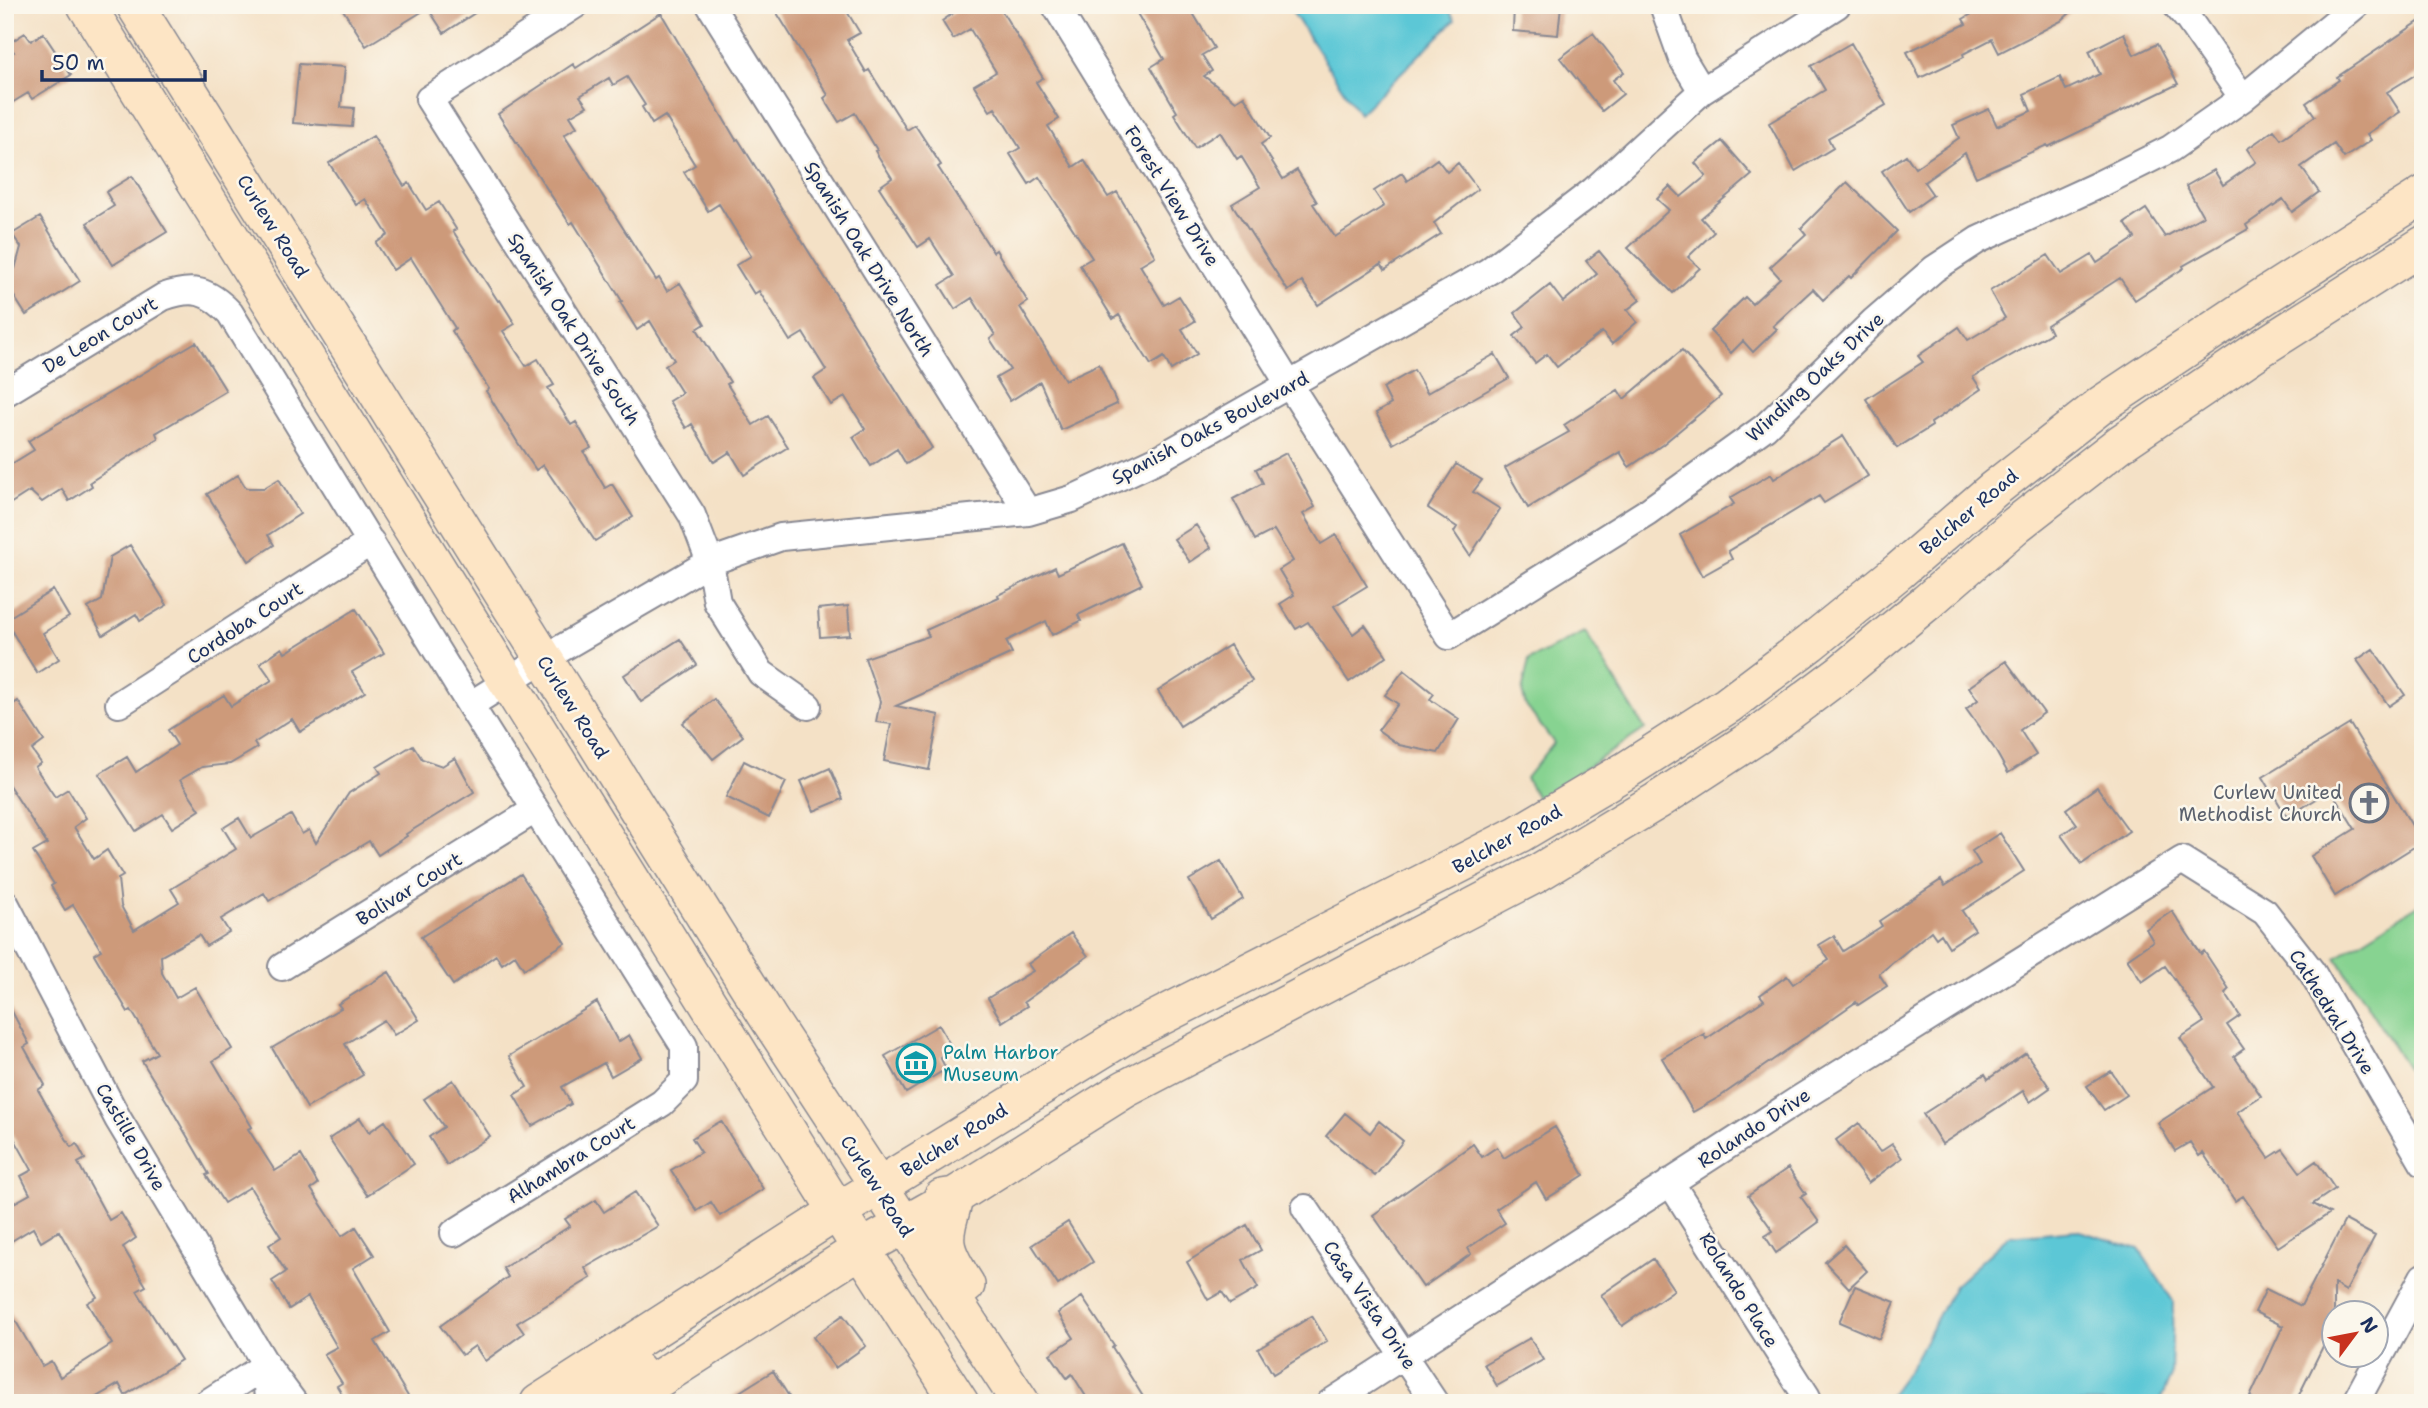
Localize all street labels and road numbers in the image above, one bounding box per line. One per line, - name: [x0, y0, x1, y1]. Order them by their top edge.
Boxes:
- street label: Forest View Drive: [1119, 121, 1225, 271]
- street label: Spanish Oak Drive North: [798, 156, 940, 362]
- street label: Curlew Road: [231, 170, 315, 282]
- street label: Spanish Oak Drive South: [502, 228, 646, 430]
- street label: De Leon Court: [38, 291, 162, 379]
- street label: Winding Oaks Drive: [1741, 306, 1889, 448]
- street label: Spanish Oaks Boulevard: [1107, 365, 1313, 491]
- street label: Belcher Road: [1914, 463, 2024, 561]
- street label: Cordoba Court: [182, 576, 308, 670]
- street label: Curlew Road: [531, 651, 615, 763]
- street label: Belcher Road: [1448, 799, 1566, 879]
- street label: Bolivar Court: [351, 846, 467, 932]
- street label: Cathedral Drive: [2283, 945, 2381, 1079]
- street label: Castille Drive: [90, 1079, 172, 1195]
- street label: Rolando Drive: [1693, 1082, 1815, 1174]
- street label: Belcher Road: [896, 1097, 1012, 1183]
- street label: Alhambra Court: [502, 1111, 640, 1209]
- street label: Curlew Road: [835, 1130, 919, 1242]
- street label: Rolando Place: [1694, 1228, 1784, 1352]
- street label: Casa Vista Drive: [1318, 1236, 1422, 1374]

